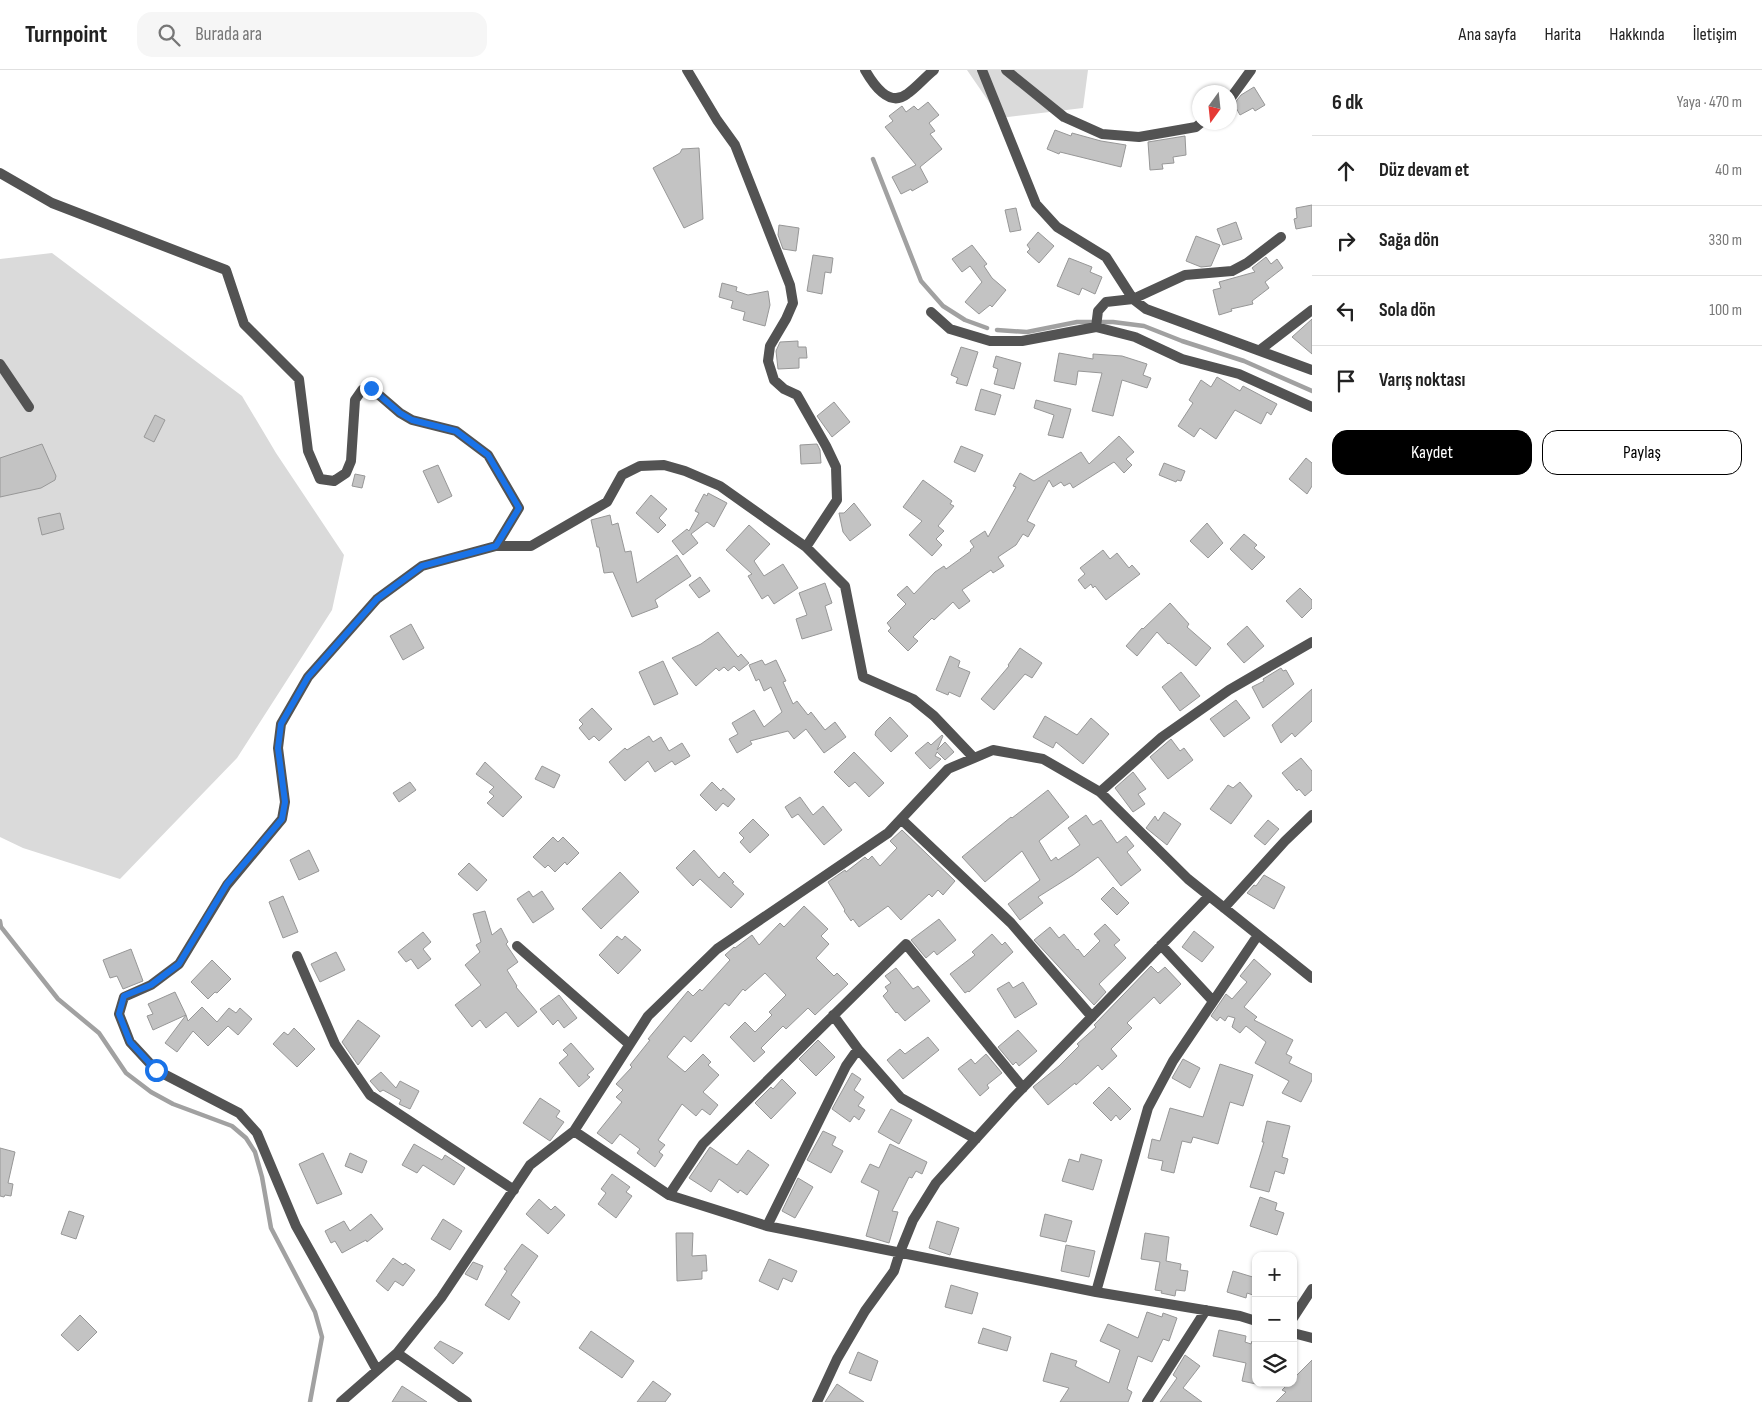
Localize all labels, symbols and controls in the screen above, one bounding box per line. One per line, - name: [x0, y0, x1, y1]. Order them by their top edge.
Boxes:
- search box: [137, 12, 487, 57]
- text: Turnpoint: [25, 20, 107, 49]
- icon: search: [155, 21, 183, 49]
- text: Burada ara: [195, 23, 262, 46]
- text: Ana sayfa: [1459, 24, 1516, 45]
- text: Harita: [1544, 24, 1581, 45]
- text: Hakkında: [1609, 24, 1665, 45]
- text: İletişim: [1693, 24, 1737, 45]
- north arrow: [1192, 85, 1237, 130]
- text: 6 dk: [1332, 90, 1363, 115]
- text: Yaya · 470 m: [1677, 93, 1742, 112]
- icon: ahead: [1332, 157, 1360, 185]
- text: Düz devam et: [1379, 159, 1469, 182]
- text: 40 m: [1715, 161, 1742, 180]
- icon: right: [1332, 227, 1360, 255]
- text: Sağa dön: [1379, 229, 1439, 252]
- text: 330 m: [1709, 231, 1742, 250]
- icon: left: [1332, 297, 1360, 325]
- text: Sola dön: [1379, 299, 1435, 322]
- text: 100 m: [1709, 301, 1742, 320]
- icon: arrive: [1332, 367, 1360, 395]
- text: Varış noktası: [1379, 369, 1465, 392]
- route end: [360, 377, 383, 400]
- button: Kaydet: [1332, 430, 1532, 475]
- button: Paylaş: [1542, 430, 1742, 475]
- route start: [145, 1059, 168, 1082]
- map controls: [1252, 1252, 1297, 1387]
- button: +: [1252, 1252, 1297, 1297]
- button: −: [1252, 1297, 1297, 1342]
- button: layers: [1252, 1342, 1297, 1387]

